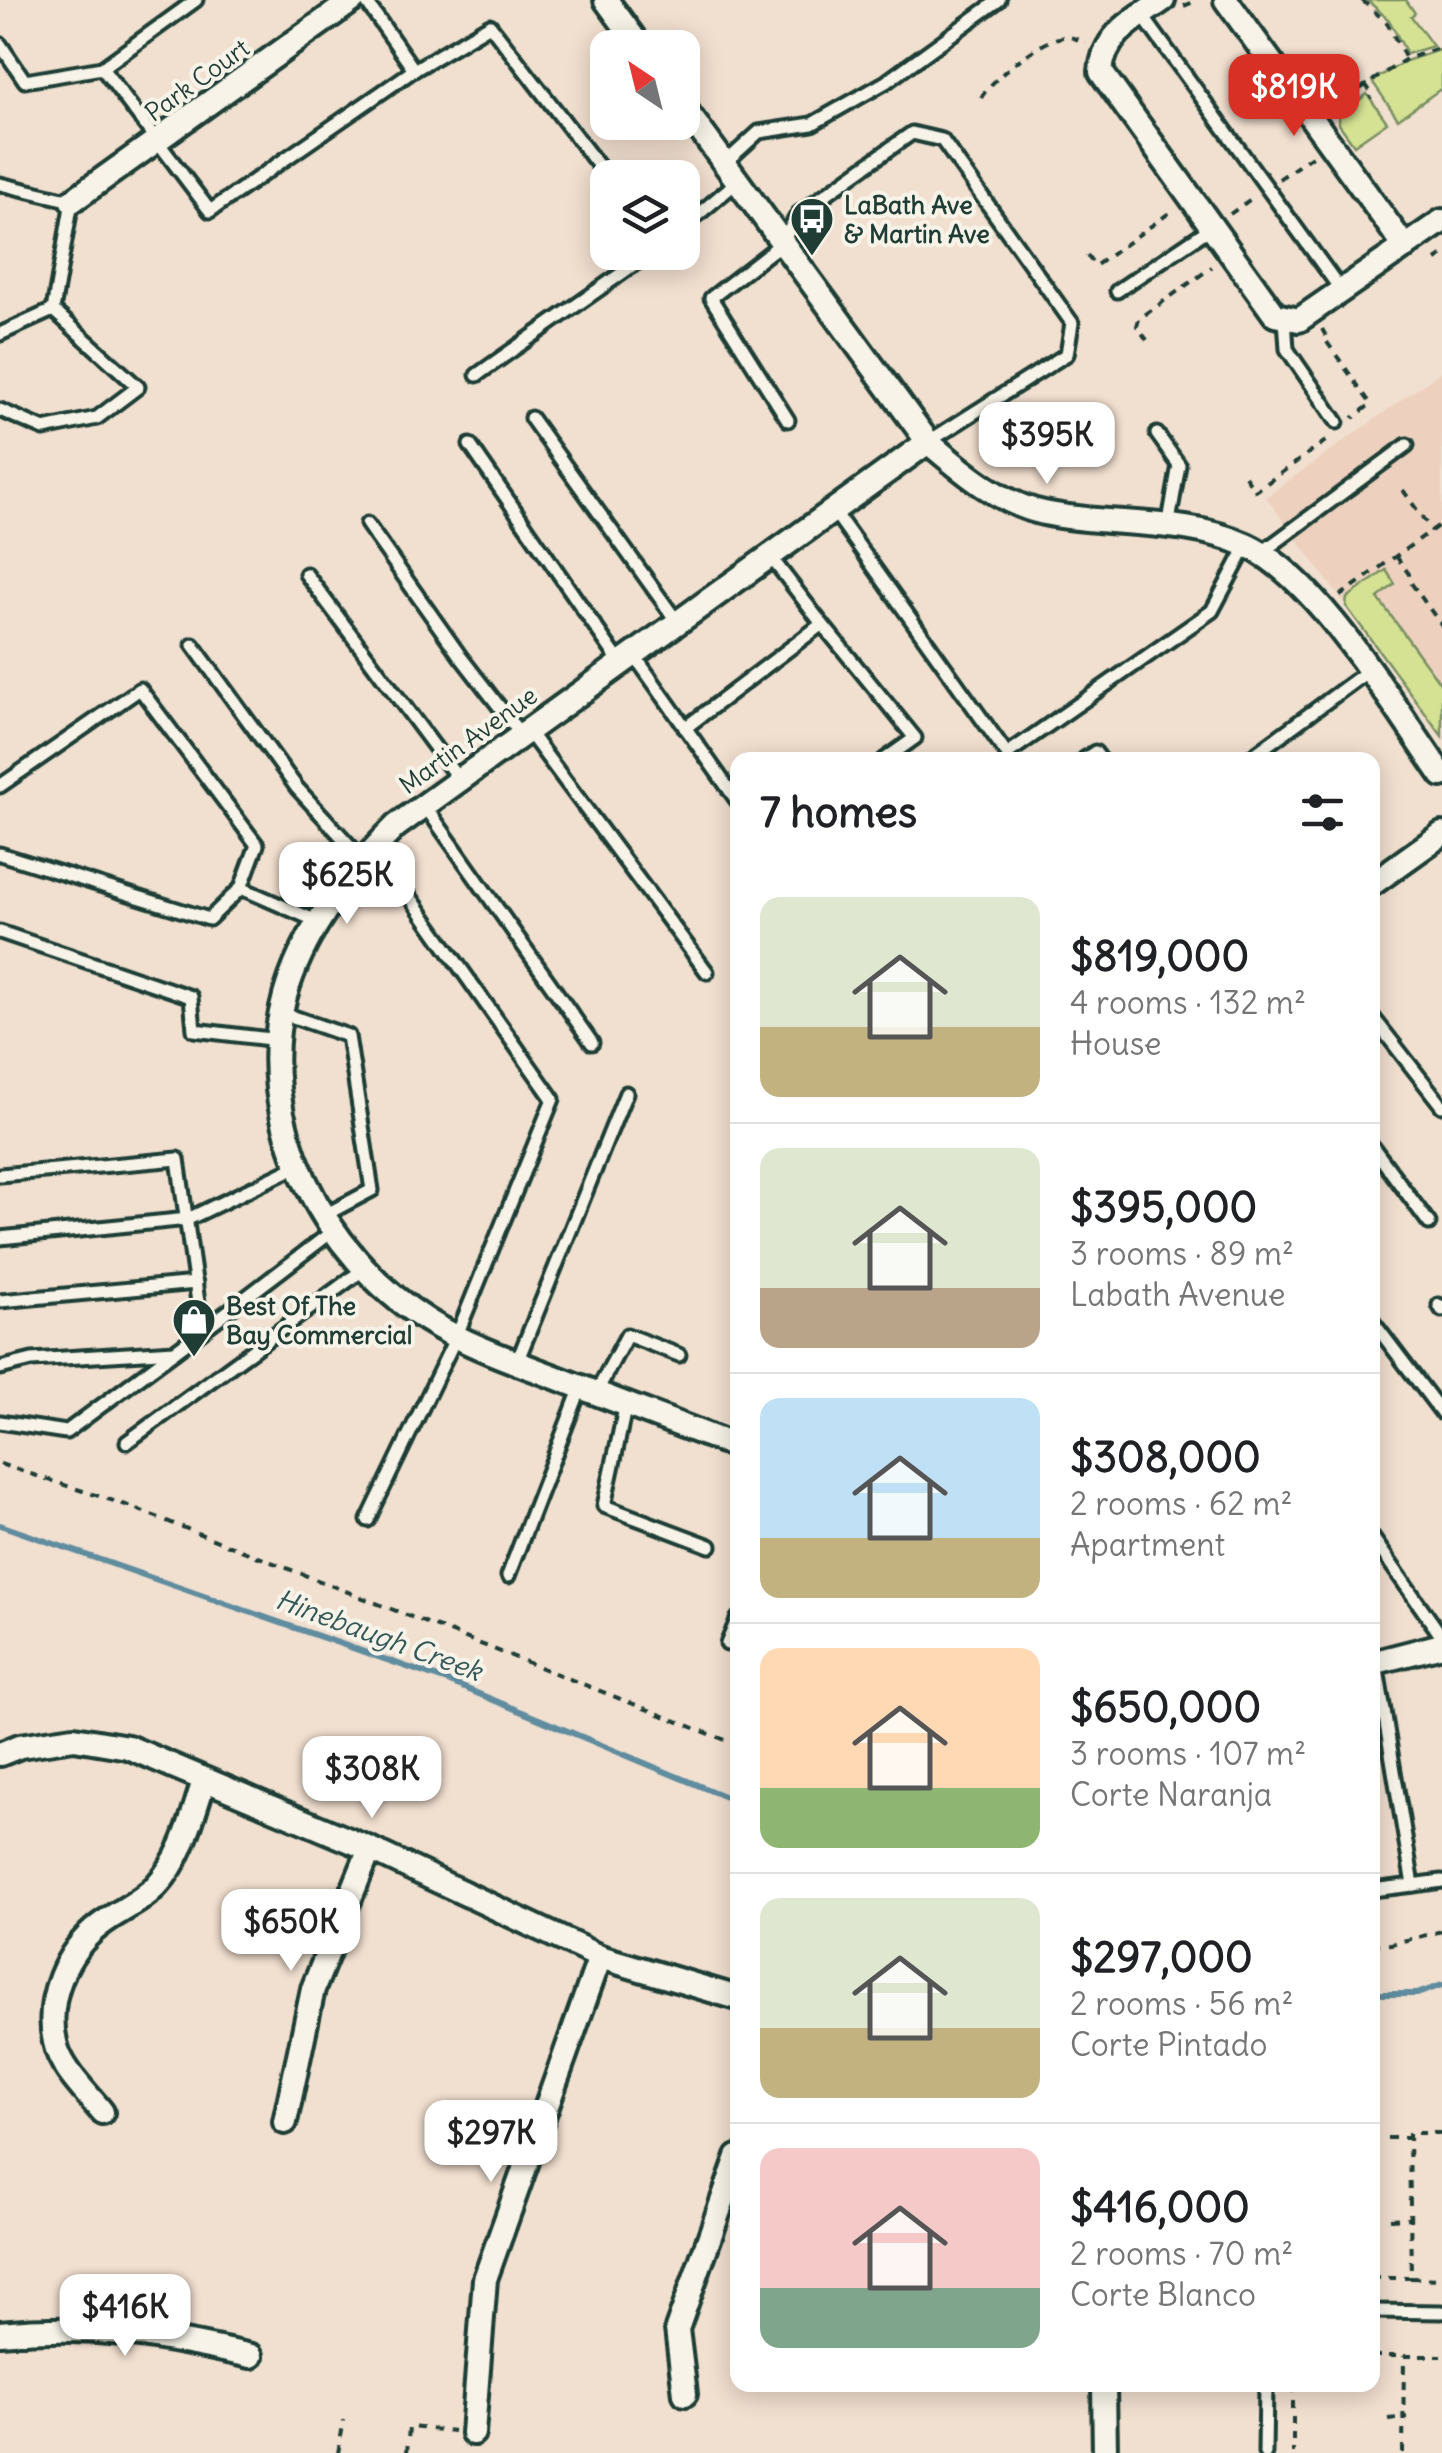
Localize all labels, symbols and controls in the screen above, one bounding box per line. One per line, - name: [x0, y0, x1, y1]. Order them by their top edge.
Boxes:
- north arrow: [590, 30, 700, 140]
- map controls: [590, 30, 700, 270]
- street label: Park Court: [139, 31, 255, 129]
- pin: $819K: [1224, 54, 1364, 139]
- text: $819K: [1250, 66, 1338, 107]
- button: layers: [590, 160, 700, 270]
- place label: LaBath Ave & Martin Ave: [844, 189, 990, 250]
- bus stop icon: LaBath Ave & Martin Ave: [789, 196, 835, 257]
- pin: $395K: [977, 402, 1117, 487]
- text: $395K: [1001, 414, 1093, 455]
- street label: Martin Avenue: [393, 679, 543, 801]
- icon: filters: [1295, 785, 1350, 840]
- text: 7 homes: [760, 786, 917, 838]
- pin: $625K: [277, 842, 417, 927]
- text: $625K: [301, 854, 393, 895]
- text: $819,000: [1070, 930, 1249, 982]
- icon: home: [840, 937, 960, 1057]
- text: 4 rooms · 132 m²: [1070, 982, 1306, 1023]
- text: House: [1070, 1023, 1161, 1064]
- text: $395,000: [1070, 1181, 1257, 1233]
- icon: home: [840, 1188, 960, 1308]
- text: 3 rooms · 89 m²: [1070, 1233, 1294, 1274]
- text: Labath Avenue: [1070, 1274, 1286, 1315]
- place label: Best Of The Bay Commercial: [226, 1290, 412, 1351]
- shop icon: Best Of The Bay Commercial: [171, 1297, 217, 1358]
- text: $308,000: [1070, 1431, 1261, 1483]
- icon: home: [840, 1438, 960, 1558]
- text: 2 rooms · 62 m²: [1070, 1483, 1293, 1524]
- text: Apartment: [1070, 1524, 1225, 1565]
- water label: Hinebaugh Creek: [271, 1581, 489, 1690]
- text: $650,000: [1070, 1681, 1261, 1733]
- icon: home: [840, 1688, 960, 1808]
- text: 3 rooms · 107 m²: [1070, 1733, 1306, 1774]
- pin: $308K: [302, 1736, 442, 1821]
- text: $308K: [324, 1748, 420, 1789]
- text: Corte Naranja: [1070, 1774, 1272, 1815]
- pin: $650K: [221, 1889, 361, 1974]
- text: $650K: [243, 1901, 339, 1942]
- text: $297,000: [1070, 1931, 1253, 1983]
- icon: home: [840, 1938, 960, 2058]
- text: 2 rooms · 56 m²: [1070, 1983, 1293, 2024]
- text: Corte Pintado: [1070, 2024, 1267, 2065]
- pin: $297K: [421, 2100, 561, 2185]
- text: $297K: [446, 2112, 536, 2153]
- text: $416,000: [1070, 2181, 1250, 2233]
- icon: home: [840, 2188, 960, 2308]
- text: 2 rooms · 70 m²: [1070, 2233, 1293, 2274]
- pin: $416K: [55, 2274, 195, 2359]
- text: Corte Blanco: [1070, 2274, 1256, 2315]
- text: $416K: [82, 2286, 168, 2327]

